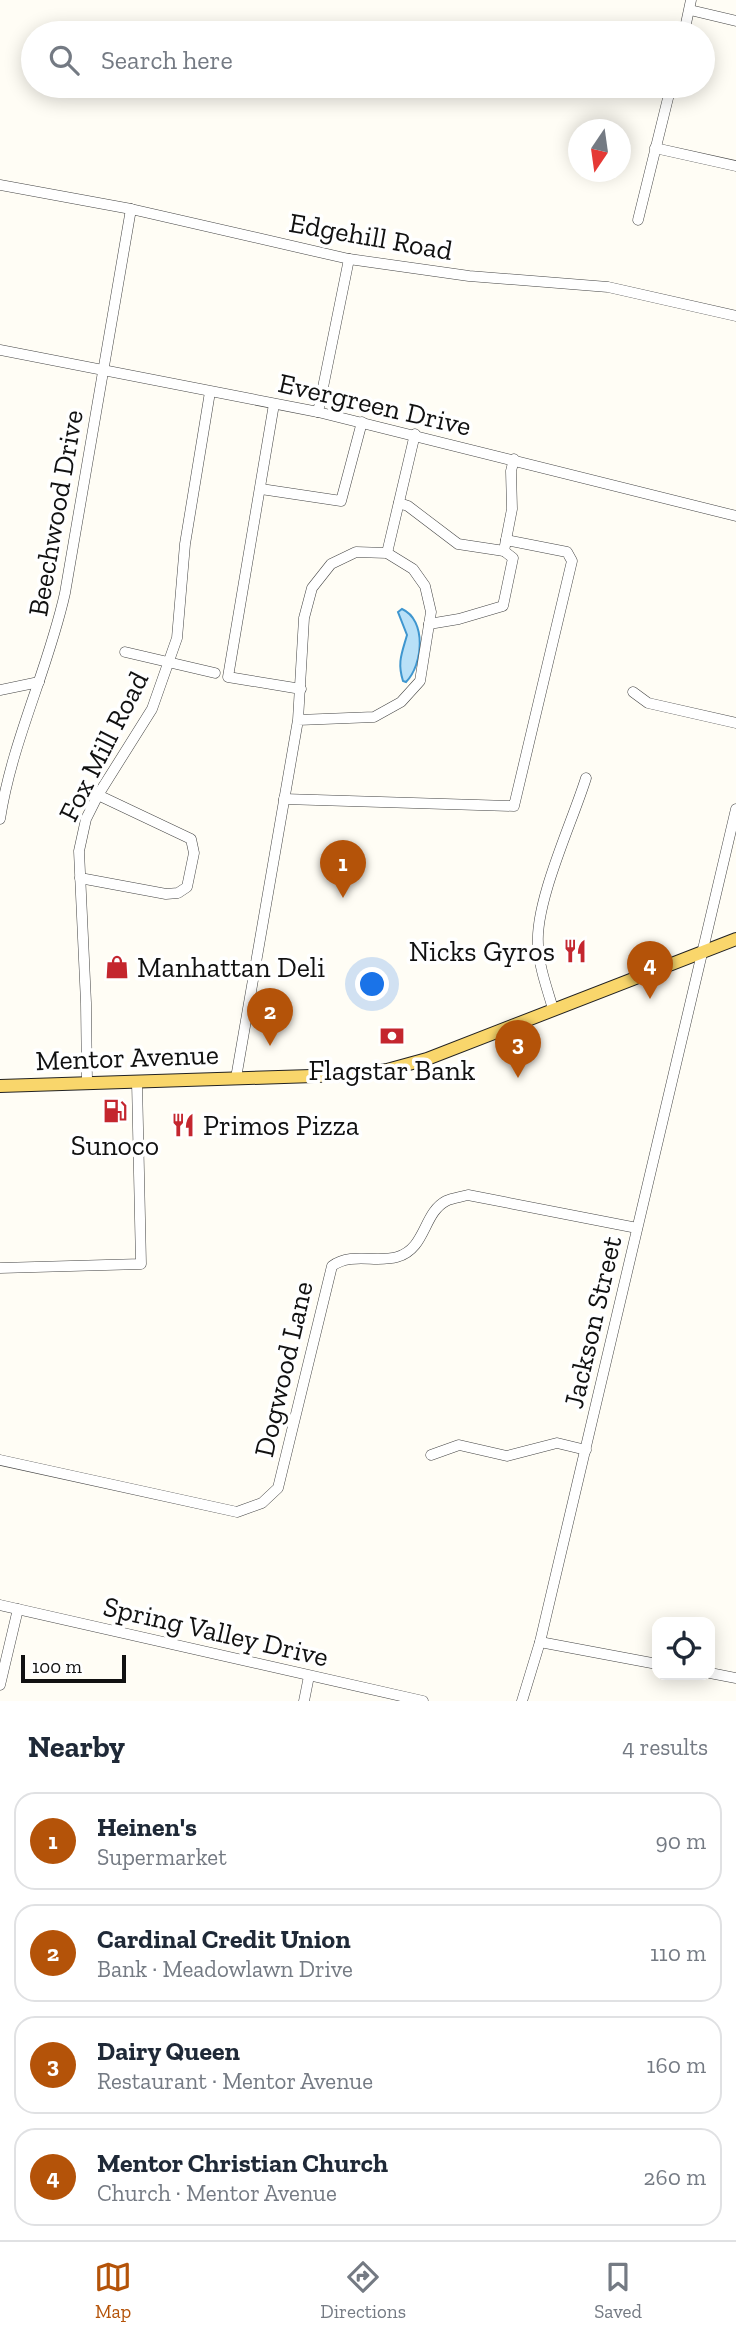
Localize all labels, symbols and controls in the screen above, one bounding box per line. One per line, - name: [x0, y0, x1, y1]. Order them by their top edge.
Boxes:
- search box: [21, 21, 715, 98]
- icon: search: [45, 41, 83, 79]
- text: Search here: [101, 44, 233, 76]
- north arrow: [568, 119, 631, 182]
- street label: Edgehill Road: [287, 206, 455, 267]
- street label: Evergreen Drive: [275, 366, 475, 443]
- street label: Beechwood Drive: [21, 407, 90, 619]
- street label: Fox Mill Road: [52, 666, 155, 827]
- pin: 1: [320, 840, 366, 898]
- place label: Nicks Gyros: [409, 935, 555, 968]
- restaurant icon: Nicks Gyros: [561, 937, 589, 965]
- pin: 4: [627, 941, 673, 999]
- place label: Manhattan Deli: [137, 951, 325, 984]
- shop icon: Manhattan Deli: [103, 953, 131, 981]
- your location: [355, 967, 389, 1001]
- pin: 2: [247, 988, 293, 1046]
- pin: 3: [495, 1020, 541, 1078]
- bank icon: Flagstar Bank: [378, 1022, 406, 1050]
- street label: Mentor Avenue: [35, 1038, 219, 1077]
- place label: Flagstar Bank: [309, 1054, 476, 1087]
- fuel station icon: Sunoco: [101, 1097, 129, 1125]
- place label: Primos Pizza: [203, 1109, 360, 1142]
- restaurant icon: Primos Pizza: [169, 1111, 197, 1139]
- place label: Sunoco: [71, 1129, 159, 1162]
- street label: Jackson Street: [557, 1232, 628, 1411]
- street label: Dogwood Lane: [247, 1278, 320, 1460]
- street label: Spring Valley Drive: [100, 1590, 332, 1673]
- map controls: [652, 1617, 715, 1680]
- button: locate: [652, 1617, 715, 1680]
- scale bar: [21, 1652, 126, 1684]
- text: 100 m: [32, 1655, 82, 1678]
- text: Nearby: [28, 1729, 125, 1765]
- text: 4 results: [622, 1733, 708, 1761]
- text: Heinen's: [97, 1811, 197, 1843]
- text: 1: [48, 1827, 58, 1855]
- text: 90 m: [655, 1827, 706, 1855]
- text: Supermarket: [97, 1843, 227, 1871]
- text: Cardinal Credit Union: [97, 1923, 351, 1955]
- text: 2: [47, 1939, 59, 1967]
- text: 110 m: [650, 1939, 706, 1967]
- text: Bank · Meadowlawn Drive: [97, 1955, 353, 1983]
- text: Dairy Queen: [97, 2035, 240, 2067]
- text: 3: [47, 2051, 59, 2079]
- text: 160 m: [647, 2051, 706, 2079]
- text: Restaurant · Mentor Avenue: [97, 2067, 373, 2095]
- text: Mentor Christian Church: [97, 2147, 388, 2179]
- text: 4: [46, 2163, 60, 2191]
- text: 260 m: [644, 2163, 706, 2191]
- text: Church · Mentor Avenue: [97, 2179, 337, 2207]
- tab: Map: [94, 2258, 132, 2323]
- tab: Directions: [320, 2258, 406, 2323]
- tab: Saved: [594, 2258, 642, 2323]

